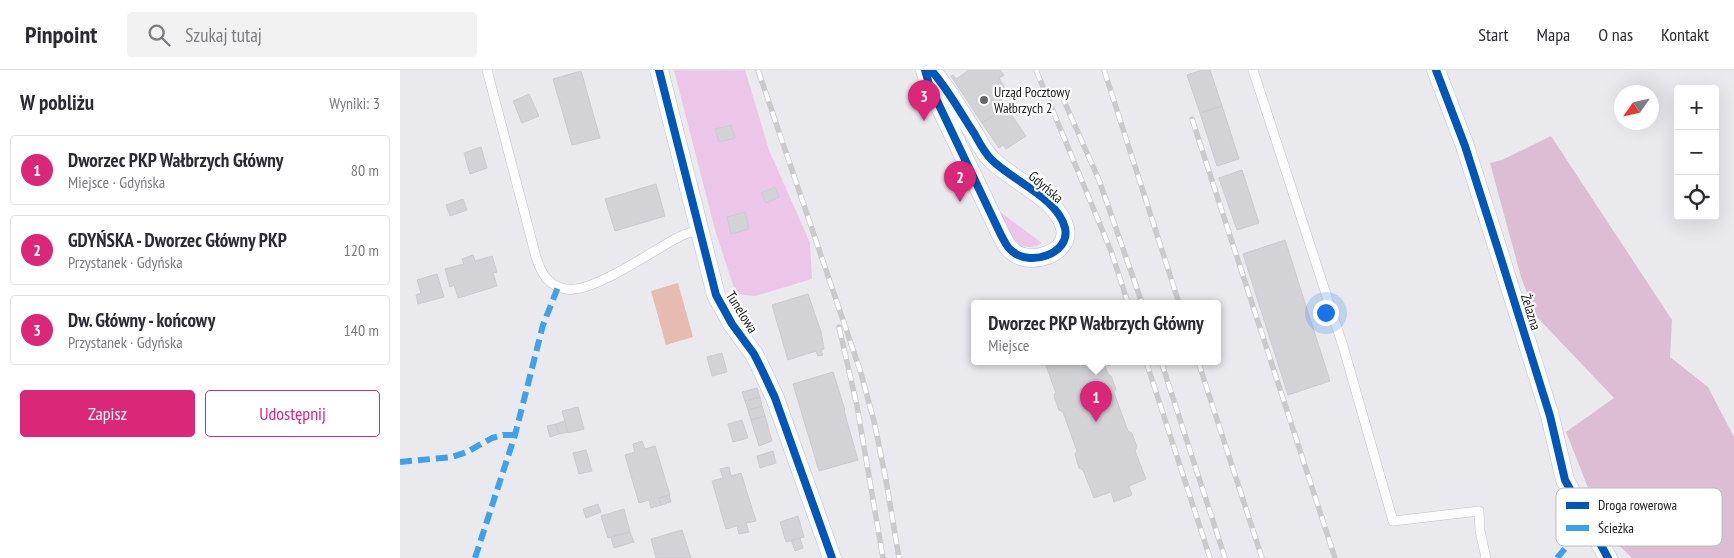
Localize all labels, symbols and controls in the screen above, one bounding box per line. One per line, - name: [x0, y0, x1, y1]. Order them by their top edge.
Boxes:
- search box: [127, 12, 477, 57]
- text: Pinpoint: [25, 19, 97, 50]
- icon: search: [145, 21, 173, 49]
- text: Szukaj tutaj: [185, 23, 262, 47]
- text: Start: [1478, 23, 1508, 46]
- text: Mapa: [1536, 23, 1570, 46]
- text: O nas: [1598, 23, 1633, 46]
- text: Kontakt: [1661, 23, 1709, 46]
- pin: 3: [908, 80, 940, 121]
- place label: Urząd Pocztowy Wałbrzych 2: [994, 83, 1071, 117]
- north arrow: [1614, 85, 1659, 130]
- map controls: [1674, 85, 1719, 220]
- button: +: [1674, 85, 1719, 130]
- text: W pobliżu: [20, 89, 94, 116]
- text: Wyniki: 3: [329, 93, 380, 113]
- marker: Urząd Pocztowy Wałbrzych 2: [978, 94, 990, 106]
- button: −: [1674, 130, 1719, 175]
- text: Dworzec PKP Wałbrzych Główny: [68, 148, 283, 172]
- text: 1: [33, 160, 41, 180]
- text: 80 m: [351, 160, 379, 180]
- pin: 2: [944, 161, 976, 202]
- street label: Gdyńska: [1025, 167, 1067, 207]
- text: Miejsce · Gdyńska: [68, 172, 165, 192]
- button: locate: [1674, 175, 1719, 220]
- text: GDYŃSKA - Dworzec Główny PKP: [68, 228, 287, 252]
- text: 2: [33, 240, 41, 260]
- text: 120 m: [344, 240, 379, 260]
- text: Przystanek · Gdyńska: [68, 252, 183, 272]
- street label: Tunelowa: [722, 288, 762, 336]
- street label: Żelazna: [1517, 292, 1545, 332]
- popup: [971, 300, 1221, 365]
- your location: [1313, 300, 1339, 326]
- text: Dw. Główny - końcowy: [68, 308, 215, 332]
- text: Dworzec PKP Wałbrzych Główny: [988, 311, 1204, 335]
- text: 3: [33, 320, 41, 340]
- text: 140 m: [344, 320, 379, 340]
- text: Przystanek · Gdyńska: [68, 332, 183, 352]
- text: Miejsce: [988, 335, 1029, 355]
- pin: 1: [1080, 381, 1112, 422]
- button: Zapisz: [20, 390, 195, 437]
- button: Udostępnij: [205, 390, 380, 437]
- legend: [1556, 488, 1722, 546]
- text: Droga rowerowa: [1598, 496, 1677, 514]
- text: Ścieżka: [1598, 519, 1634, 537]

